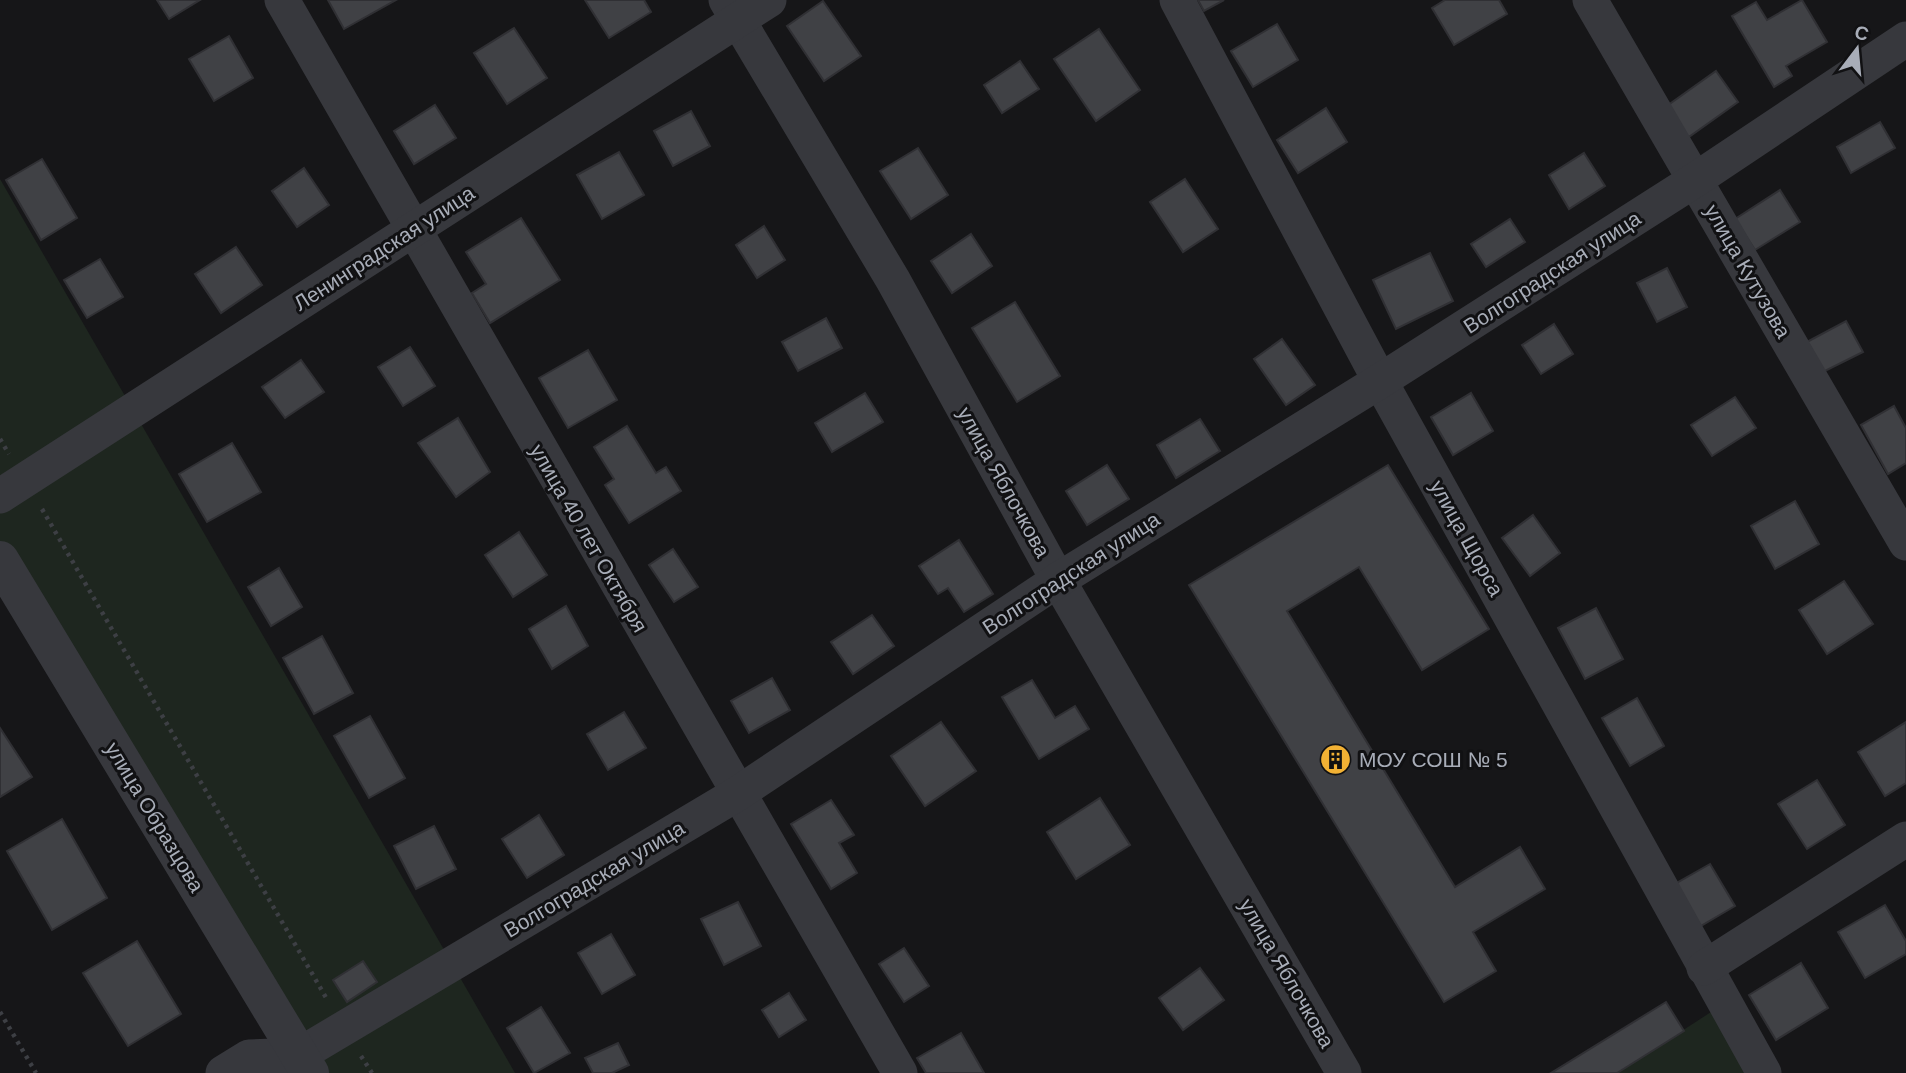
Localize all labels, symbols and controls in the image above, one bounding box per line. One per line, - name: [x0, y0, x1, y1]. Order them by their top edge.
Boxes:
- north arrow: [1822, 14, 1892, 84]
- text: С: [1852, 21, 1871, 45]
- street label: Ленинградская улица: [289, 181, 479, 315]
- street label: улица Кутузова: [1700, 200, 1796, 342]
- street label: Волгоградская улица: [1459, 206, 1645, 338]
- street label: улица Яблочкова: [953, 403, 1055, 561]
- street label: улица 40 лет Октября: [526, 440, 652, 636]
- street label: улица Щорса: [1426, 476, 1508, 600]
- street label: Волгоградская улица: [978, 507, 1164, 639]
- street label: улица Образцова: [101, 738, 209, 896]
- building icon: МОУ СОШ № 5: [1319, 742, 1353, 776]
- place label: МОУ СОШ № 5: [1359, 748, 1508, 771]
- street label: Волгоградская улица: [500, 816, 689, 942]
- street label: улица Яблочкова: [1235, 894, 1339, 1052]

